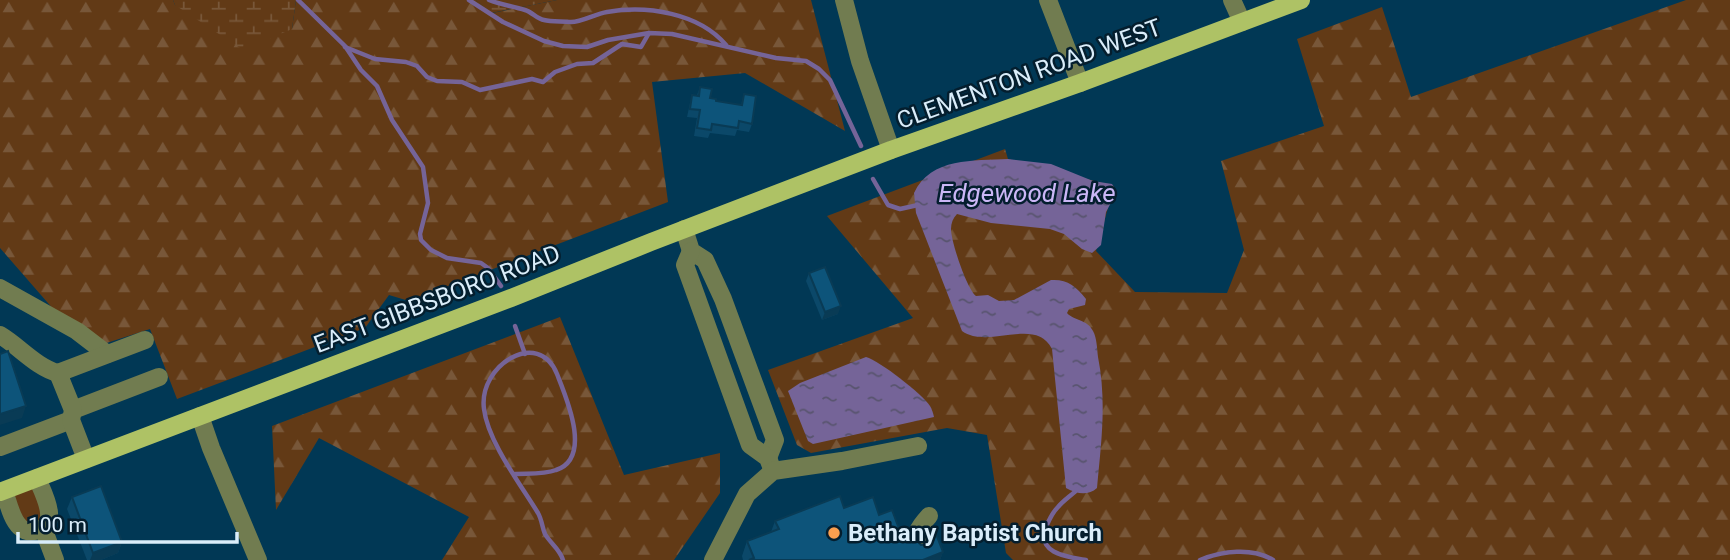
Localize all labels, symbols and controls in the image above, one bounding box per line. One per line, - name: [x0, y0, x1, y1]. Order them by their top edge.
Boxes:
- street label: CLEMENTON ROAD WEST: [893, 13, 1165, 135]
- water label: Edgewood Lake: [938, 178, 1116, 208]
- street label: EAST GIBBSBORO ROAD: [310, 239, 564, 359]
- scale bar: [18, 500, 236, 544]
- text: 100 m: [28, 513, 87, 537]
- place label: Bethany Baptist Church: [848, 519, 1102, 547]
- marker: Bethany Baptist Church: [826, 525, 842, 541]

